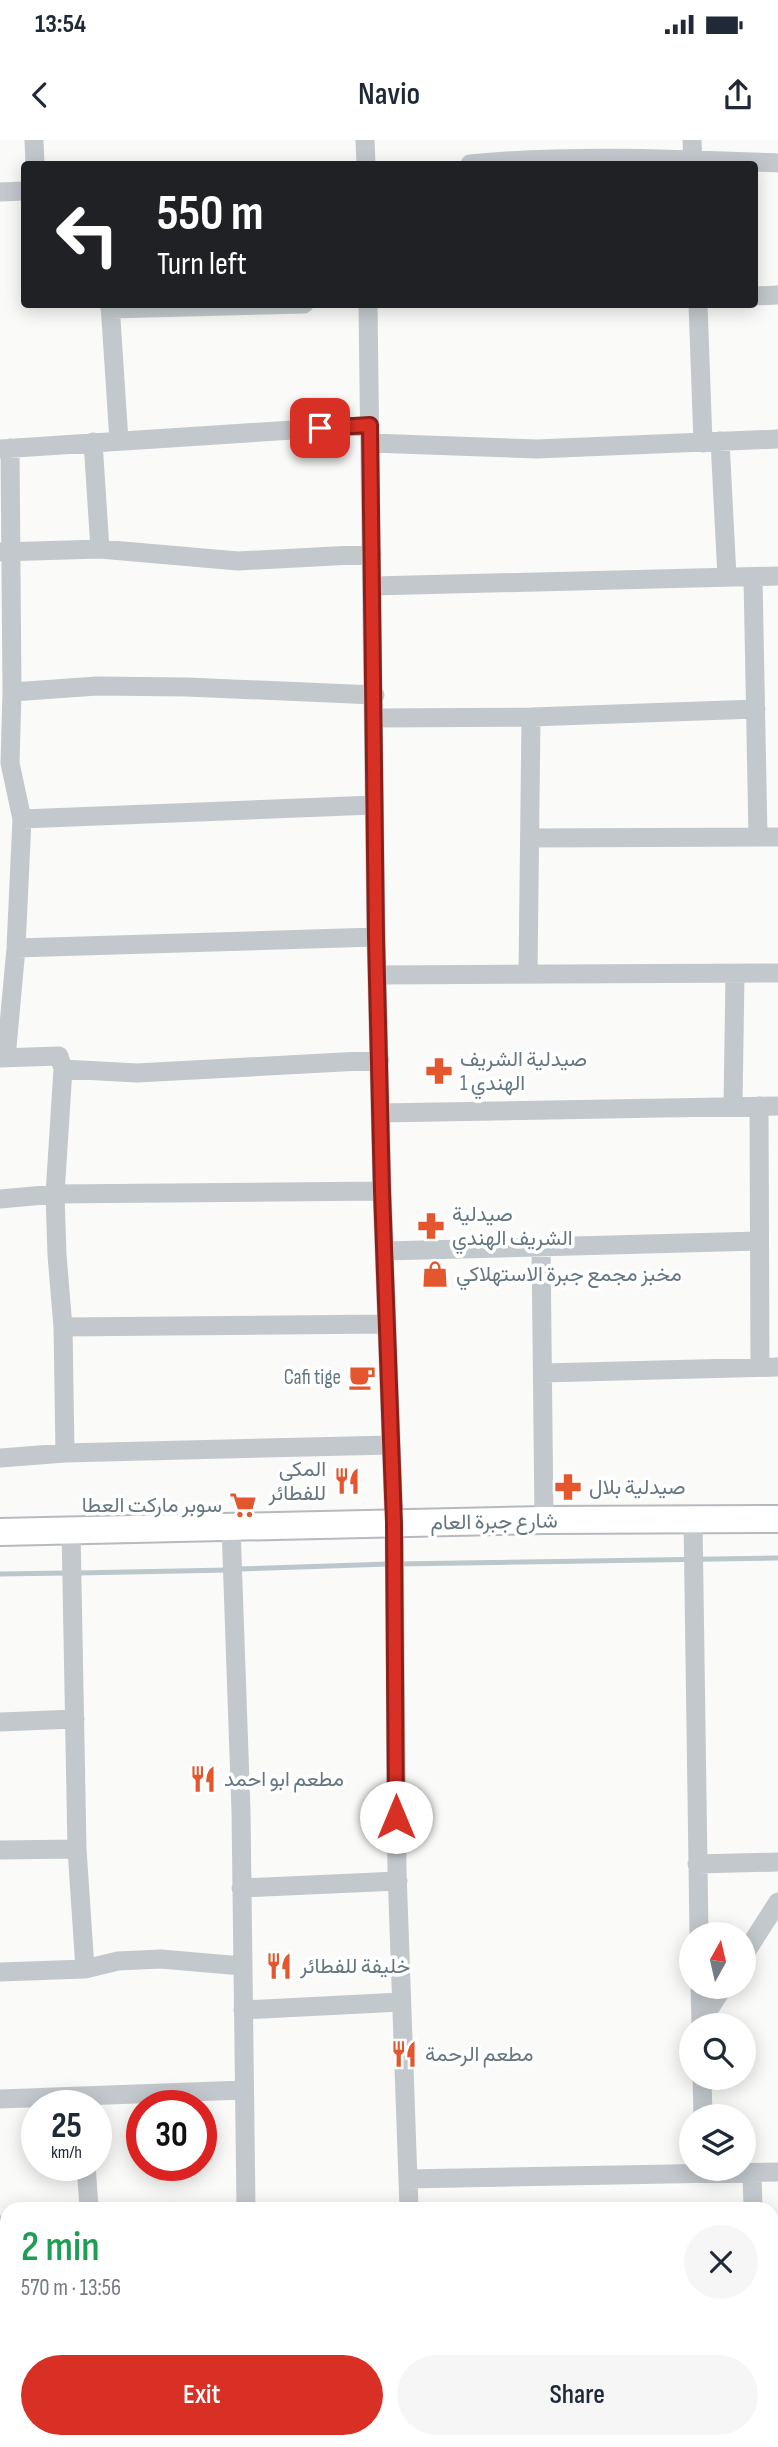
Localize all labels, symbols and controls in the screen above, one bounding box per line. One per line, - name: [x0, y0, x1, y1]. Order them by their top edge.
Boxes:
- text: 13:54: [35, 9, 86, 40]
- text: Navio: [358, 75, 420, 114]
- icon: back: [21, 76, 59, 114]
- icon: share: [719, 76, 757, 114]
- text: 550 m: [157, 185, 263, 244]
- icon: left: [42, 189, 133, 280]
- text: Turn left: [157, 245, 247, 284]
- pin: [290, 398, 350, 458]
- icon: arrive: [301, 409, 339, 447]
- place label: صيدلية الشريف الهندي 1: [460, 1047, 587, 1100]
- pharmacy icon: صيدلية الشريف الهندي 1: [424, 1056, 454, 1086]
- place label: صيدلية الشريف الهندي: [452, 1202, 573, 1255]
- pharmacy icon: صيدلية الشريف الهندي: [416, 1211, 446, 1241]
- shop icon: مخبز مجمع جبرة الاستهلاكي: [420, 1259, 450, 1289]
- place label: مخبز مجمع جبرة الاستهلاكي: [456, 1262, 682, 1291]
- cafe icon: Cafi tige: [347, 1362, 377, 1392]
- place label: Cafi tige: [284, 1365, 341, 1390]
- place label: المكي للفطائر: [268, 1457, 326, 1506]
- restaurant icon: المكي للفطائر: [332, 1466, 362, 1496]
- pharmacy icon: صيدلية بلال: [553, 1472, 583, 1502]
- place label: صيدلية بلال: [589, 1475, 686, 1500]
- supermarket icon: سوبر ماركت العطا: [228, 1490, 258, 1520]
- place label: سوبر ماركت العطا: [82, 1493, 222, 1518]
- street label: شارع جبرة العام: [430, 1508, 558, 1537]
- restaurant icon: مطعم ابو احمد: [188, 1764, 218, 1794]
- place label: مطعم ابو احمد: [224, 1767, 344, 1793]
- position arrow: [359, 1780, 433, 1854]
- north arrow: [679, 1922, 756, 1998]
- map controls: [679, 1922, 756, 2181]
- restaurant icon: خليفة للفطائر: [264, 1951, 294, 1981]
- place label: خليفة للفطائر: [299, 1954, 410, 1979]
- button: search: [679, 2013, 756, 2090]
- restaurant icon: مطعم الرحمة: [389, 2039, 419, 2069]
- place label: مطعم الرحمة: [425, 2042, 533, 2068]
- speed limit sign: 30: [126, 2090, 217, 2181]
- button: layers: [679, 2104, 756, 2181]
- text: 25: [51, 2105, 82, 2148]
- text: km/h: [51, 2142, 82, 2163]
- text: 2 min: [21, 2222, 100, 2273]
- button: close: [684, 2225, 758, 2299]
- text: 570 m · 13:56: [21, 2274, 121, 2302]
- button: Exit: [21, 2355, 383, 2435]
- button: Share: [397, 2355, 758, 2435]

